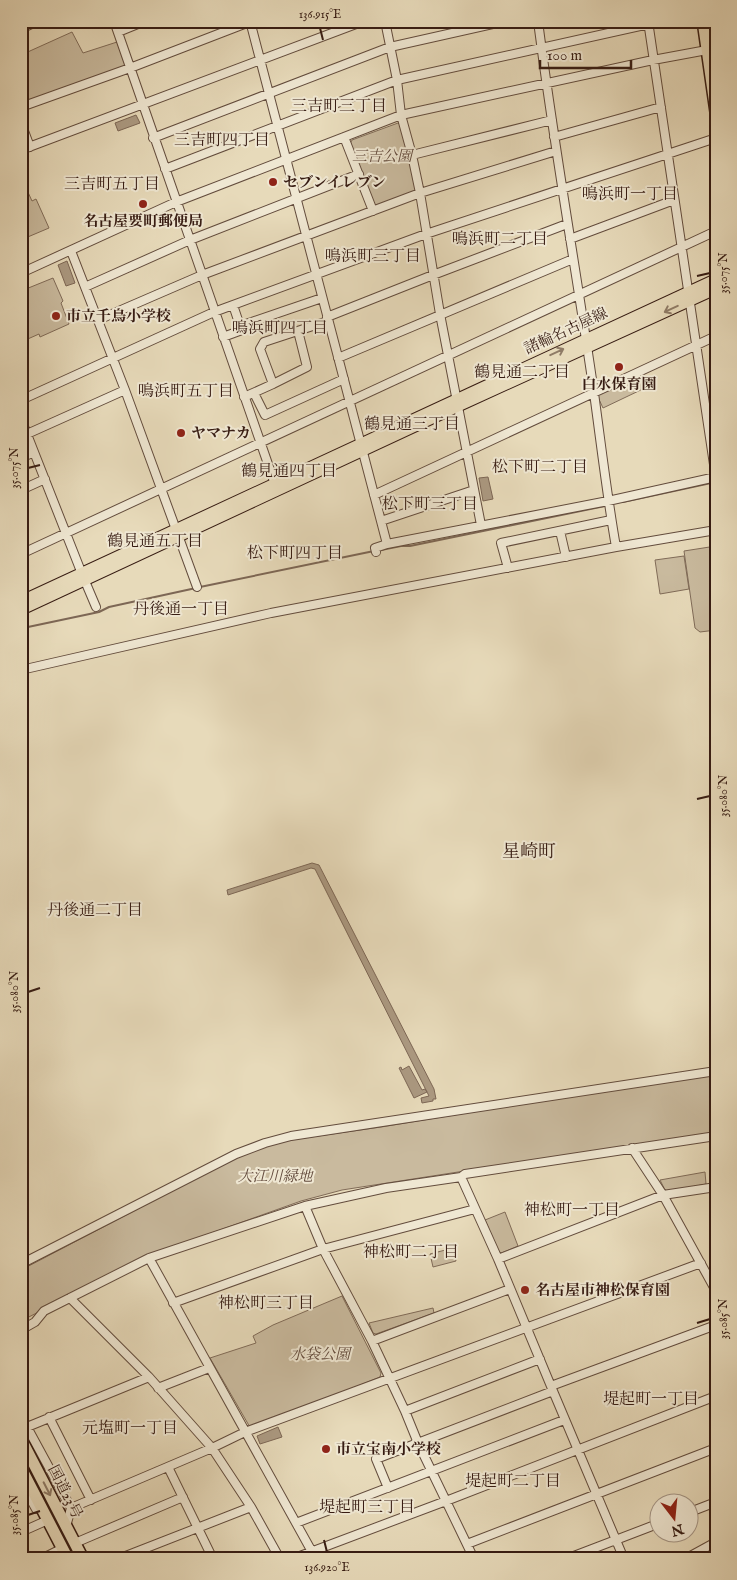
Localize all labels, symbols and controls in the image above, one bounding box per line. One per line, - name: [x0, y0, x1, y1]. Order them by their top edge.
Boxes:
- text: 136.915°E: [299, 7, 341, 22]
- scale bar: [540, 38, 631, 70]
- text: 100 m: [547, 46, 583, 65]
- district label: 三吉町三丁目: [291, 97, 387, 117]
- district label: 三吉町四丁目: [174, 131, 270, 151]
- park label: 三吉公園: [352, 147, 415, 166]
- place label: セブンイレブン: [283, 173, 386, 192]
- district label: 三吉町五丁目: [64, 175, 160, 195]
- marker: セブンイレブン: [267, 176, 279, 188]
- district label: 鳴浜町一丁目: [582, 185, 678, 205]
- marker: 名古屋要町郵便局: [137, 198, 149, 210]
- place label: 名古屋要町郵便局: [83, 212, 203, 231]
- district label: 鳴浜町二丁目: [452, 230, 548, 250]
- district label: 鳴浜町三丁目: [325, 247, 421, 267]
- text: 35.075°N: [716, 252, 731, 294]
- street label: 諸輪名古屋線: [521, 303, 611, 359]
- one-way arrow: [664, 305, 679, 315]
- place label: 市立千鳥小学校: [66, 307, 171, 326]
- marker: 市立千鳥小学校: [50, 310, 62, 322]
- district label: 鳴浜町四丁目: [232, 319, 328, 339]
- one-way arrow: [549, 346, 564, 356]
- marker: 白水保育園: [613, 361, 625, 373]
- district label: 鶴見通二丁目: [474, 363, 570, 383]
- place label: 白水保育園: [581, 375, 657, 394]
- district label: 鳴浜町五丁目: [138, 382, 234, 402]
- district label: 鶴見通三丁目: [364, 415, 460, 435]
- place label: ヤマナカ: [191, 424, 251, 443]
- marker: ヤマナカ: [175, 427, 187, 439]
- text: 35.075°N: [7, 447, 22, 489]
- district label: 松下町二丁目: [492, 458, 588, 478]
- district label: 鶴見通四丁目: [241, 462, 337, 482]
- district label: 松下町三丁目: [382, 495, 478, 515]
- district label: 鶴見通五丁目: [107, 532, 203, 552]
- district label: 松下町四丁目: [247, 544, 343, 564]
- district label: 丹後通一丁目: [133, 600, 229, 620]
- text: 35.080°N: [716, 774, 731, 817]
- district label: 星崎町: [502, 841, 556, 864]
- district label: 丹後通二丁目: [47, 901, 143, 921]
- text: 35.080°N: [7, 970, 22, 1013]
- park label: 大江川緑地: [237, 1167, 314, 1186]
- district label: 神松町一丁目: [524, 1201, 620, 1221]
- district label: 神松町二丁目: [363, 1243, 459, 1263]
- place label: 名古屋市神松保育園: [535, 1281, 670, 1300]
- marker: 名古屋市神松保育園: [519, 1284, 531, 1296]
- district label: 神松町三丁目: [218, 1294, 314, 1314]
- text: 35.085°N: [716, 1298, 731, 1339]
- park label: 水袋公園: [290, 1345, 353, 1364]
- district label: 堤起町一丁目: [603, 1390, 699, 1410]
- district label: 元塩町一丁目: [82, 1419, 178, 1439]
- place label: 市立宝南小学校: [336, 1440, 441, 1459]
- marker: 市立宝南小学校: [320, 1443, 332, 1455]
- street label: 国道23号: [43, 1462, 87, 1522]
- district label: 堤起町二丁目: [465, 1472, 561, 1492]
- one-way arrow: [43, 1481, 52, 1496]
- north arrow: [650, 1492, 700, 1542]
- text: 35.085°N: [7, 1494, 22, 1535]
- district label: 堤起町三丁目: [319, 1498, 415, 1518]
- text: N: [669, 1519, 687, 1540]
- text: 136.920°E: [304, 1560, 350, 1575]

